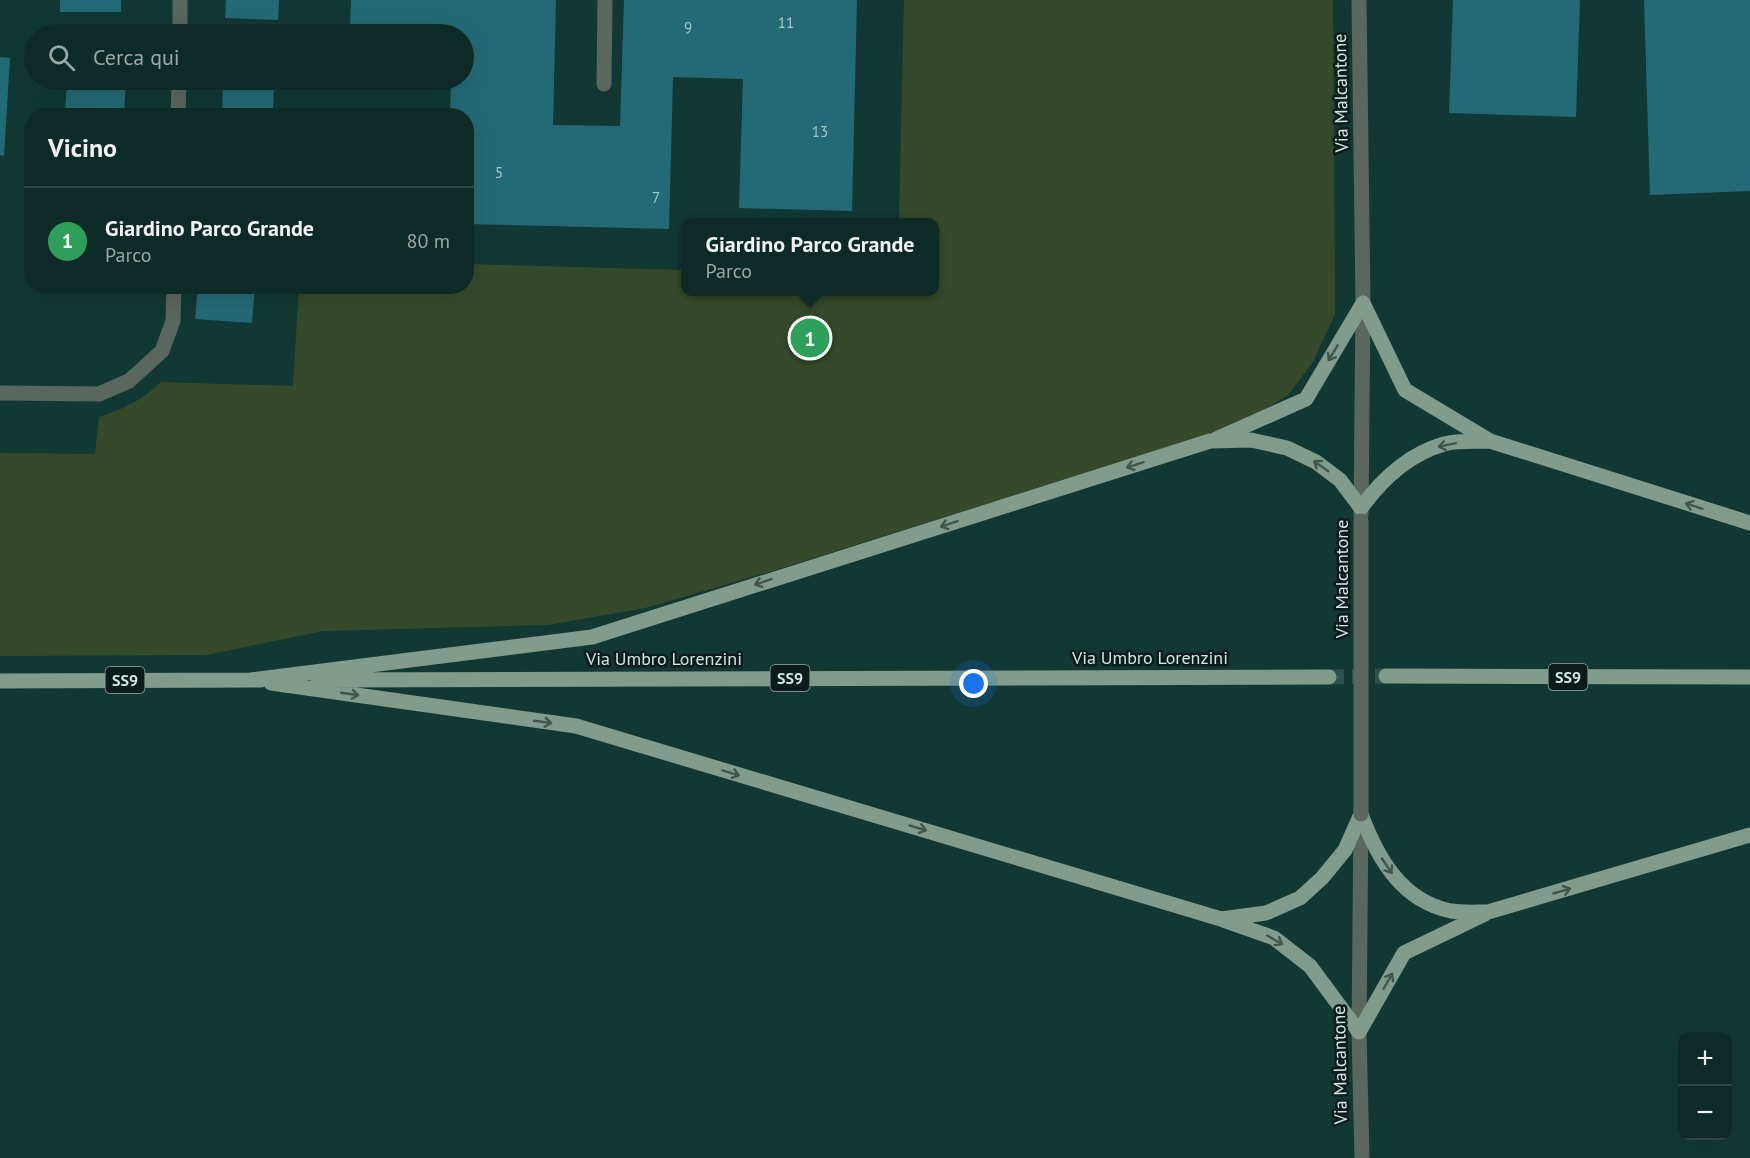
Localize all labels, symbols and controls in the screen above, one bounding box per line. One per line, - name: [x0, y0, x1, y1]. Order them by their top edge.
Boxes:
- house number: 11: [778, 13, 794, 32]
- house number: 9: [684, 18, 692, 37]
- search box: [24, 24, 474, 90]
- street label: Via Malcantone: [1328, 33, 1353, 154]
- icon: search: [45, 41, 78, 74]
- text: Cerca qui: [93, 43, 180, 71]
- house number: 13: [812, 122, 828, 141]
- text: Vicino: [48, 131, 117, 164]
- house number: 5: [495, 163, 503, 182]
- house number: 7: [652, 188, 660, 207]
- text: Giardino Parco Grande: [105, 214, 314, 242]
- popup: [681, 218, 939, 296]
- text: 1: [62, 228, 73, 254]
- text: 80 m: [407, 228, 450, 254]
- text: Giardino Parco Grande: [706, 230, 914, 258]
- text: Parco: [105, 242, 151, 268]
- text: Parco: [706, 258, 752, 284]
- pin: 1: [790, 316, 830, 360]
- one-way arrow: [1327, 344, 1339, 361]
- one-way arrow: [1438, 440, 1457, 451]
- one-way arrow: [1126, 460, 1145, 471]
- one-way arrow: [1313, 460, 1330, 472]
- one-way arrow: [1685, 499, 1704, 510]
- one-way arrow: [940, 519, 959, 530]
- street label: Via Malcantone: [1330, 520, 1353, 639]
- one-way arrow: [754, 578, 773, 589]
- street label: Via Umbro Lorenzini: [1071, 646, 1228, 669]
- street label: Via Umbro Lorenzini: [585, 647, 742, 670]
- road number: SS9: [1548, 664, 1588, 690]
- road number: SS9: [770, 665, 810, 691]
- road number: SS9: [106, 667, 144, 693]
- your location: [959, 669, 988, 698]
- one-way arrow: [340, 689, 359, 700]
- one-way arrow: [533, 716, 553, 727]
- one-way arrow: [721, 768, 740, 779]
- one-way arrow: [908, 823, 927, 834]
- one-way arrow: [1380, 857, 1393, 874]
- one-way arrow: [1552, 885, 1571, 896]
- one-way arrow: [1266, 934, 1283, 946]
- one-way arrow: [1382, 973, 1394, 990]
- street label: Via Malcantone: [1327, 1005, 1352, 1126]
- map controls: [1678, 1032, 1732, 1140]
- button: +: [1678, 1032, 1732, 1086]
- button: −: [1678, 1086, 1732, 1140]

